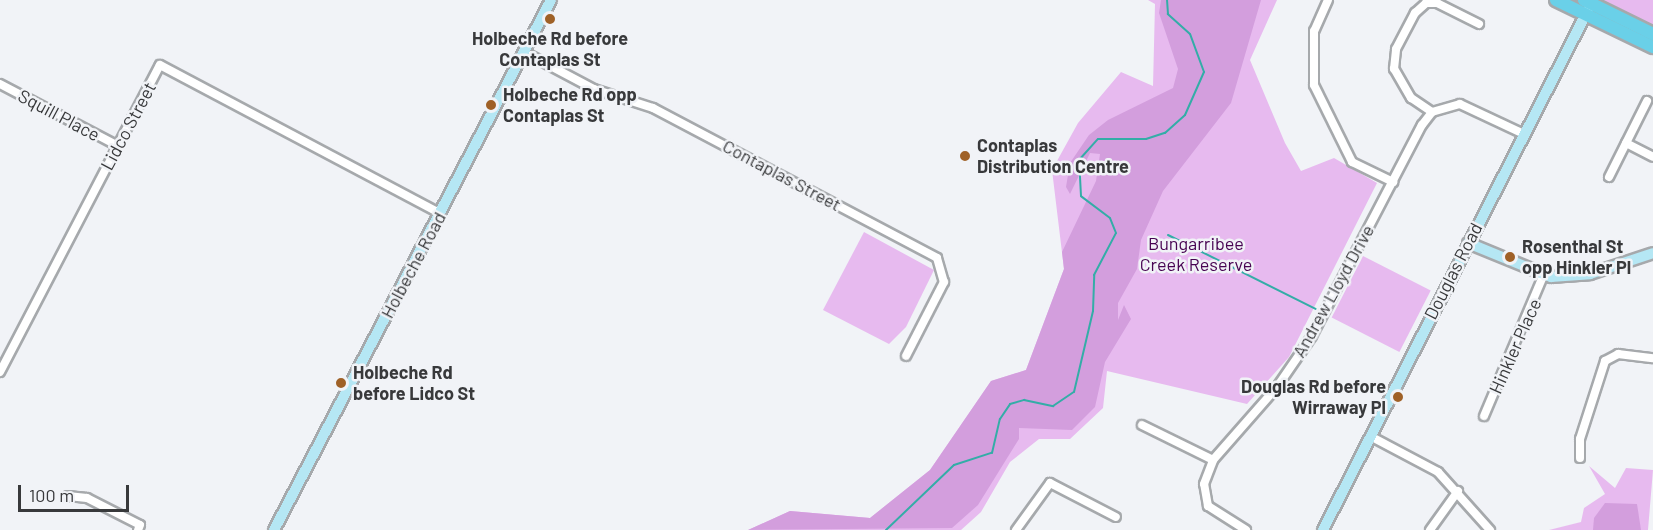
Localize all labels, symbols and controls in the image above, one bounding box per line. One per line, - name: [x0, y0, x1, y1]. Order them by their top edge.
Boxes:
- marker: Holbeche Rd before Contaplas St: [543, 12, 557, 26]
- place label: Holbeche Rd before Contaplas St: [472, 28, 628, 70]
- street label: Lidco Street: [96, 78, 160, 174]
- street label: Squill Place: [14, 84, 104, 146]
- place label: Holbeche Rd opp Contaplas St: [503, 84, 637, 127]
- marker: Holbeche Rd opp Contaplas St: [484, 98, 498, 112]
- street label: Contaplas Street: [719, 135, 845, 215]
- place label: Contaplas Distribution Centre: [977, 135, 1129, 178]
- marker: Contaplas Distribution Centre: [958, 149, 972, 163]
- street label: Holbeche Road: [376, 208, 450, 322]
- street label: Douglas Road: [1419, 219, 1487, 323]
- street label: Andrew Lloyd Drive: [1288, 221, 1378, 361]
- park label: Bungarribee Creek Reserve: [1140, 233, 1252, 276]
- place label: Rosenthal St opp Hinkler Pl: [1522, 236, 1631, 278]
- marker: Rosenthal St opp Hinkler Pl: [1503, 250, 1517, 264]
- street label: Hinkler Place: [1484, 295, 1546, 397]
- place label: Holbeche Rd before Lidco St: [353, 362, 475, 404]
- marker: Holbeche Rd before Lidco St: [334, 376, 348, 390]
- place label: Douglas Rd before Wirraway Pl: [1241, 376, 1386, 418]
- marker: Douglas Rd before Wirraway Pl: [1391, 390, 1405, 404]
- scale bar: [21, 473, 132, 511]
- text: 100 m: [29, 484, 74, 506]

